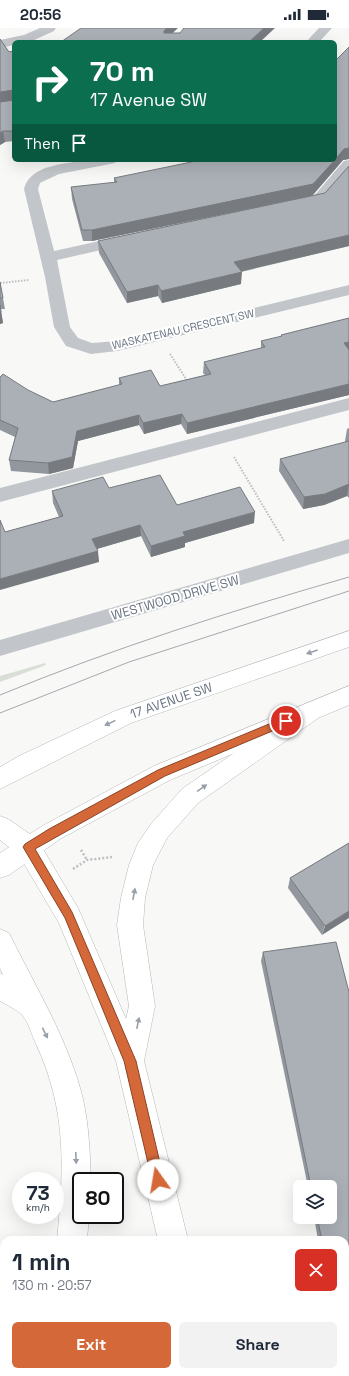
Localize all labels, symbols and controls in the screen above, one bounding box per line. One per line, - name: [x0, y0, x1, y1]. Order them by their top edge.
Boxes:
- text: 20:56: [20, 5, 61, 24]
- text: 70 m: [90, 53, 155, 89]
- icon: right: [24, 56, 76, 108]
- text: 17 Avenue SW: [90, 88, 207, 111]
- icon: arrive: [68, 132, 90, 154]
- text: Then: [24, 134, 60, 153]
- street label: WASKATENAU CRESCENT SW: [111, 306, 256, 352]
- street label: WESTWOOD DRIVE SW: [109, 571, 241, 624]
- one-way arrow: [306, 649, 318, 655]
- street label: 17 AVENUE SW: [128, 678, 215, 723]
- pin: [269, 704, 303, 738]
- icon: arrive: [275, 710, 297, 732]
- one-way arrow: [105, 720, 116, 726]
- one-way arrow: [197, 784, 207, 792]
- one-way arrow: [131, 888, 137, 900]
- one-way arrow: [136, 1016, 142, 1029]
- one-way arrow: [41, 1027, 48, 1039]
- one-way arrow: [73, 1152, 79, 1165]
- position arrow: [137, 1159, 179, 1201]
- speed limit sign: 80: [72, 1172, 124, 1224]
- text: 73: [26, 1180, 50, 1206]
- map controls: [293, 1180, 337, 1224]
- button: layers: [293, 1180, 337, 1224]
- text: km/h: [26, 1201, 50, 1214]
- text: 1 min: [12, 1246, 71, 1277]
- button: close: [295, 1249, 337, 1291]
- text: 130 m · 20:57: [12, 1277, 92, 1294]
- button: Exit: [12, 1322, 171, 1368]
- button: Share: [179, 1322, 337, 1368]

